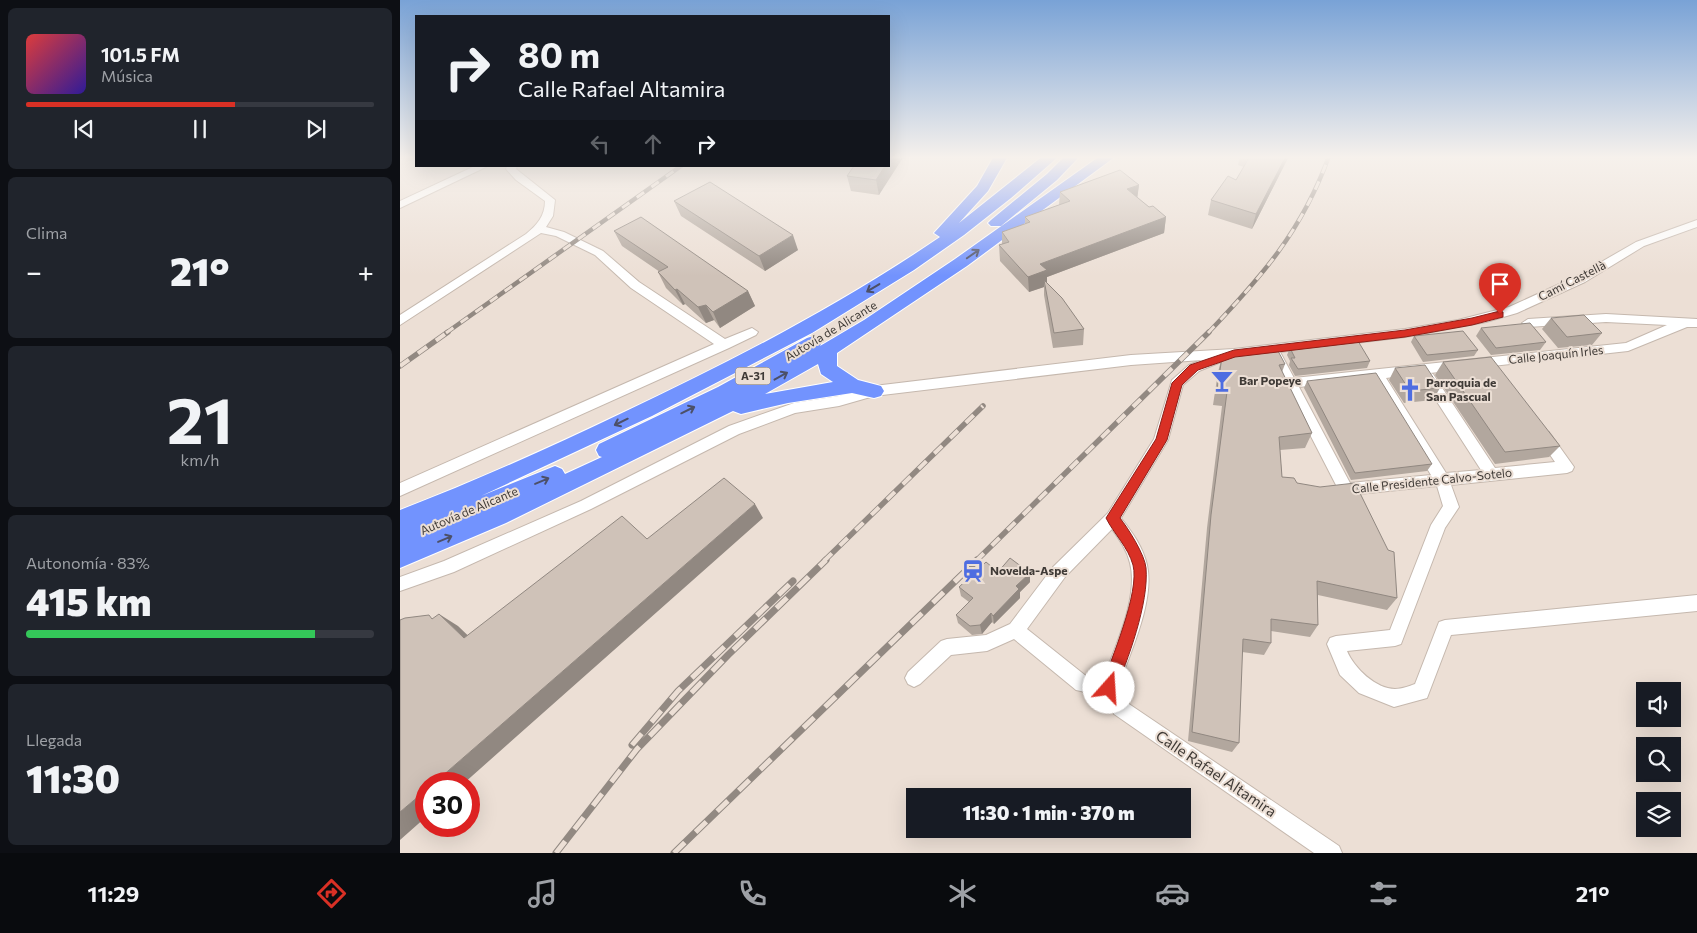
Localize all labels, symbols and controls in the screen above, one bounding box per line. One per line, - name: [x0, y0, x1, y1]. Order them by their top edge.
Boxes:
- text: 80 m: [518, 32, 600, 75]
- icon: right: [435, 35, 500, 100]
- text: 101.5 FM: [101, 43, 180, 66]
- text: Música: [101, 66, 153, 85]
- text: Calle Rafael Altamira: [518, 75, 725, 102]
- icon: previous: [70, 115, 98, 143]
- icon: pause: [186, 115, 214, 143]
- icon: next: [302, 115, 330, 143]
- icon: left: [586, 130, 614, 158]
- icon: ahead: [639, 130, 667, 158]
- icon: right: [692, 130, 720, 158]
- text: Clima: [26, 223, 67, 242]
- text: 21°: [170, 247, 230, 294]
- one-way arrow: [966, 249, 980, 259]
- text: −: [26, 254, 42, 288]
- text: +: [358, 254, 374, 288]
- street label: Camí Castellà: [1536, 257, 1608, 303]
- pin: [1479, 263, 1521, 314]
- icon: arrive: [1486, 270, 1514, 298]
- one-way arrow: [866, 284, 880, 294]
- street label: Autovía de Alicante: [782, 297, 879, 363]
- street label: Calle Joaquín Irles: [1508, 342, 1604, 367]
- road number: A-31: [736, 368, 770, 384]
- bar icon: Bar Popeye: [1209, 368, 1235, 394]
- one-way arrow: [774, 371, 789, 381]
- place label: Bar Popeye: [1239, 373, 1301, 387]
- place label: Parroquia de San Pascual: [1426, 375, 1496, 403]
- church icon: Parroquia de San Pascual: [1397, 377, 1423, 403]
- text: 21: [167, 378, 233, 457]
- one-way arrow: [680, 405, 695, 414]
- one-way arrow: [614, 418, 629, 428]
- text: km/h: [181, 450, 219, 469]
- street label: Calle Presidente Calvo-Sotelo: [1351, 465, 1513, 495]
- one-way arrow: [534, 475, 549, 485]
- street label: Autovía de Alicante: [418, 483, 520, 537]
- one-way arrow: [437, 534, 452, 544]
- text: Autonomía · 83%: [26, 553, 150, 572]
- station icon: Novelda-Aspe: [960, 558, 986, 584]
- place label: Novelda-Aspe: [990, 563, 1068, 577]
- text: 415 km: [26, 577, 151, 624]
- position arrow: [1082, 661, 1134, 713]
- map controls: [1636, 682, 1681, 837]
- button: sound: [1636, 682, 1681, 727]
- street label: Calle Rafael Altamira: [1153, 726, 1280, 820]
- text: Llegada: [26, 730, 82, 749]
- button: search: [1636, 737, 1681, 782]
- text: 11:30: [26, 754, 120, 801]
- speed limit sign: 30: [415, 772, 480, 837]
- button: layers: [1636, 792, 1681, 837]
- text: 11:30 · 1 min · 370 m: [962, 801, 1135, 824]
- icon: directions: [314, 876, 349, 911]
- icon: music: [525, 876, 560, 911]
- icon: phone: [735, 876, 770, 911]
- icon: climate: [945, 876, 980, 911]
- icon: car: [1155, 876, 1190, 911]
- icon: filters: [1366, 876, 1401, 911]
- text: 11:29: [88, 880, 139, 907]
- text: 21°: [1576, 880, 1609, 907]

